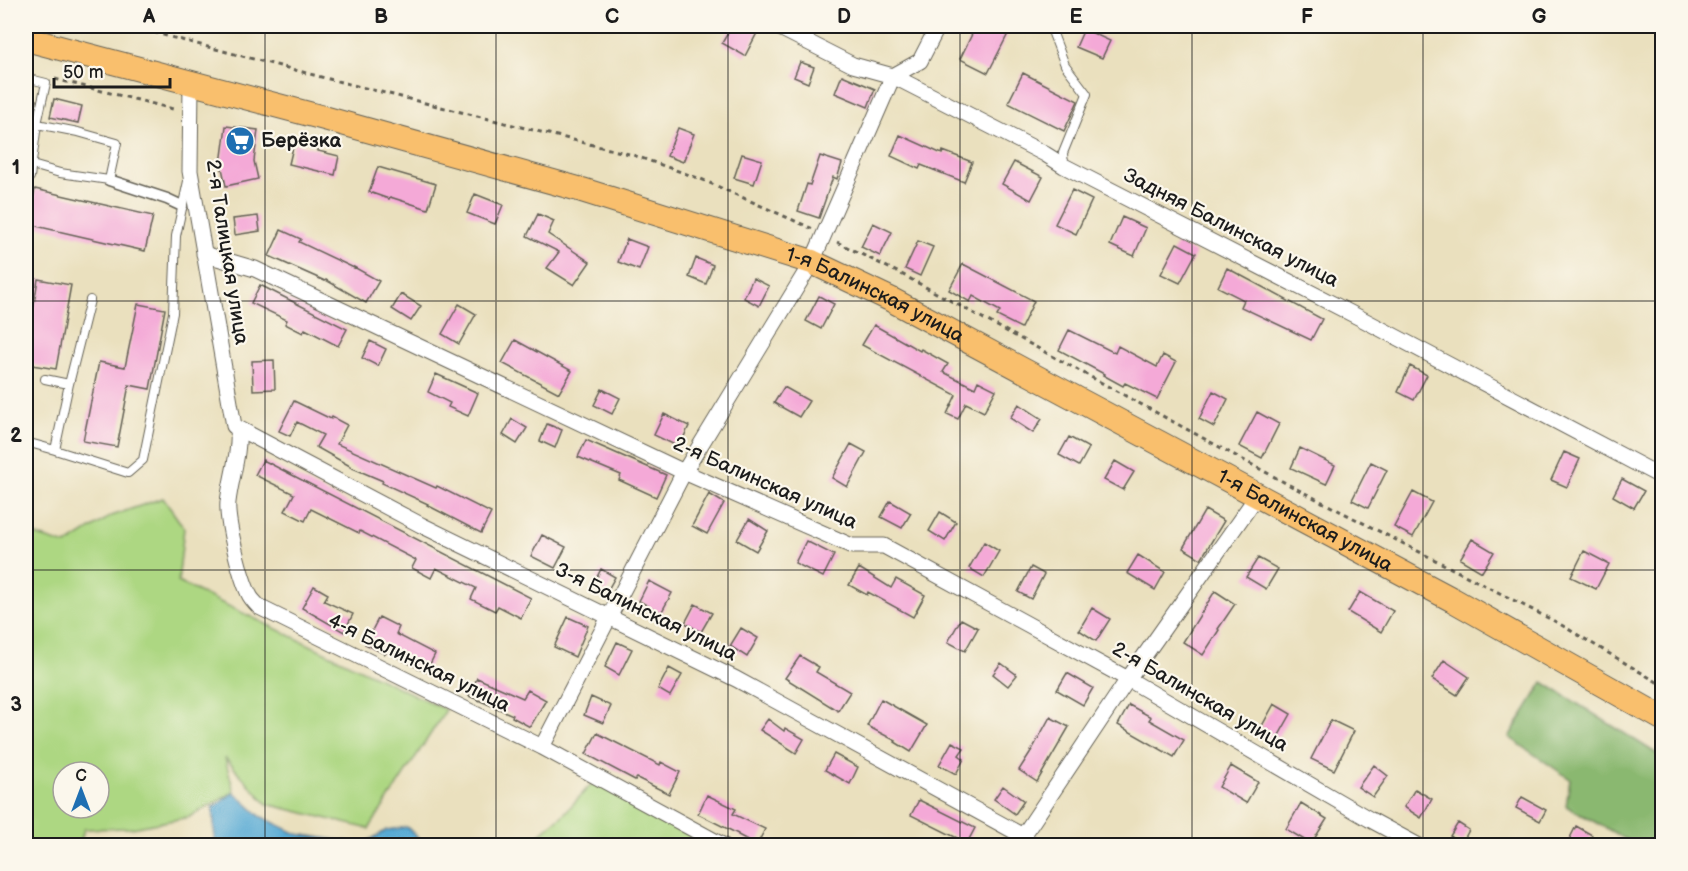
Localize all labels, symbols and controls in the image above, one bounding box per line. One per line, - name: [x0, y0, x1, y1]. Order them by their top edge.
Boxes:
- text: A: [142, 5, 156, 29]
- text: B: [374, 5, 388, 29]
- text: C: [605, 5, 619, 29]
- text: D: [837, 5, 851, 29]
- text: E: [1070, 5, 1083, 29]
- text: F: [1301, 5, 1313, 29]
- text: G: [1532, 5, 1547, 29]
- scale bar: [54, 51, 170, 89]
- text: 50 m: [63, 62, 104, 83]
- supermarket icon: Берёзка: [224, 125, 256, 157]
- place label: Берёзка: [261, 129, 341, 153]
- text: 1: [12, 156, 20, 180]
- street label: 2-я Талицкая улица: [200, 158, 254, 347]
- street label: Задняя Балинская улица: [1120, 163, 1343, 293]
- street label: 1-я Балинская улица: [783, 243, 968, 348]
- text: 2: [10, 424, 22, 448]
- street label: 2-я Балинская улица: [669, 432, 861, 534]
- street label: 1-я Балинская улица: [1213, 464, 1397, 577]
- street label: 3-я Балинская улица: [551, 558, 741, 667]
- street label: 4-я Балинская улица: [324, 609, 514, 718]
- street label: 2-я Балинская улица: [1108, 637, 1292, 757]
- text: 3: [10, 693, 22, 717]
- north arrow: [51, 760, 111, 820]
- text: С: [75, 767, 87, 786]

